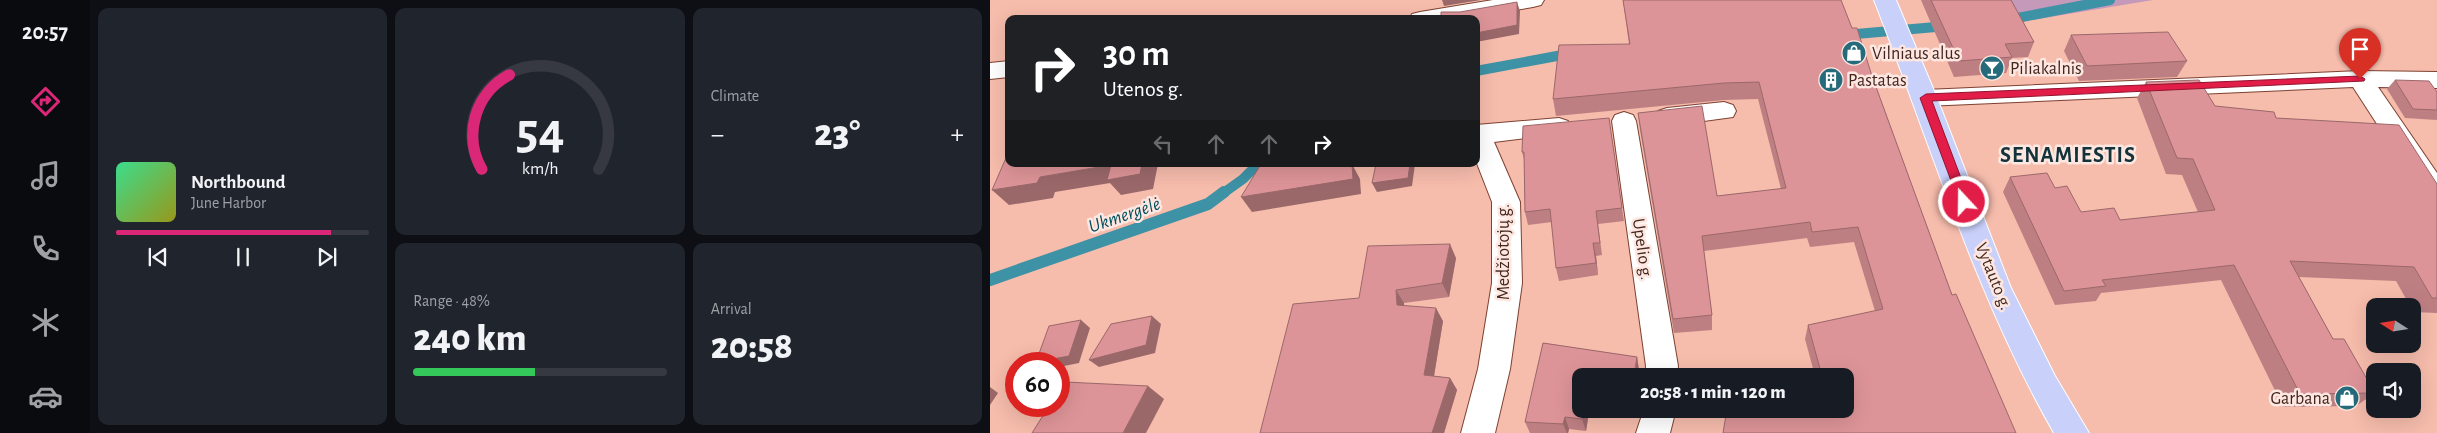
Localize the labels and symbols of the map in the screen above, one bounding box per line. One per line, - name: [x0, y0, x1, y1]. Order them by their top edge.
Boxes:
- pin: [2339, 28, 2381, 79]
- shop icon: Vilniaus alus: [1841, 40, 1867, 66]
- place label: Vilniaus alus: [1872, 45, 1960, 63]
- bar icon: Piliakalnis: [1979, 55, 2005, 81]
- place label: Piliakalnis: [2010, 60, 2082, 78]
- building icon: Pastatas: [1818, 67, 1844, 93]
- place label: Pastatas: [1848, 72, 1907, 90]
- district label: SENAMIESTIS: [2000, 144, 2136, 166]
- position arrow: [1937, 175, 1989, 227]
- water label: Ukmergėlė: [1086, 194, 1163, 237]
- street label: Medžiotojų g.: [1495, 204, 1513, 300]
- street label: Upelio g.: [1629, 217, 1655, 281]
- street label: Vytauto g.: [1971, 240, 2015, 313]
- north arrow: [2366, 298, 2421, 352]
- speed limit sign: 60: [1005, 352, 1070, 417]
- shop icon: Garbana: [2334, 385, 2360, 411]
- place label: Garbana: [2270, 390, 2330, 408]

